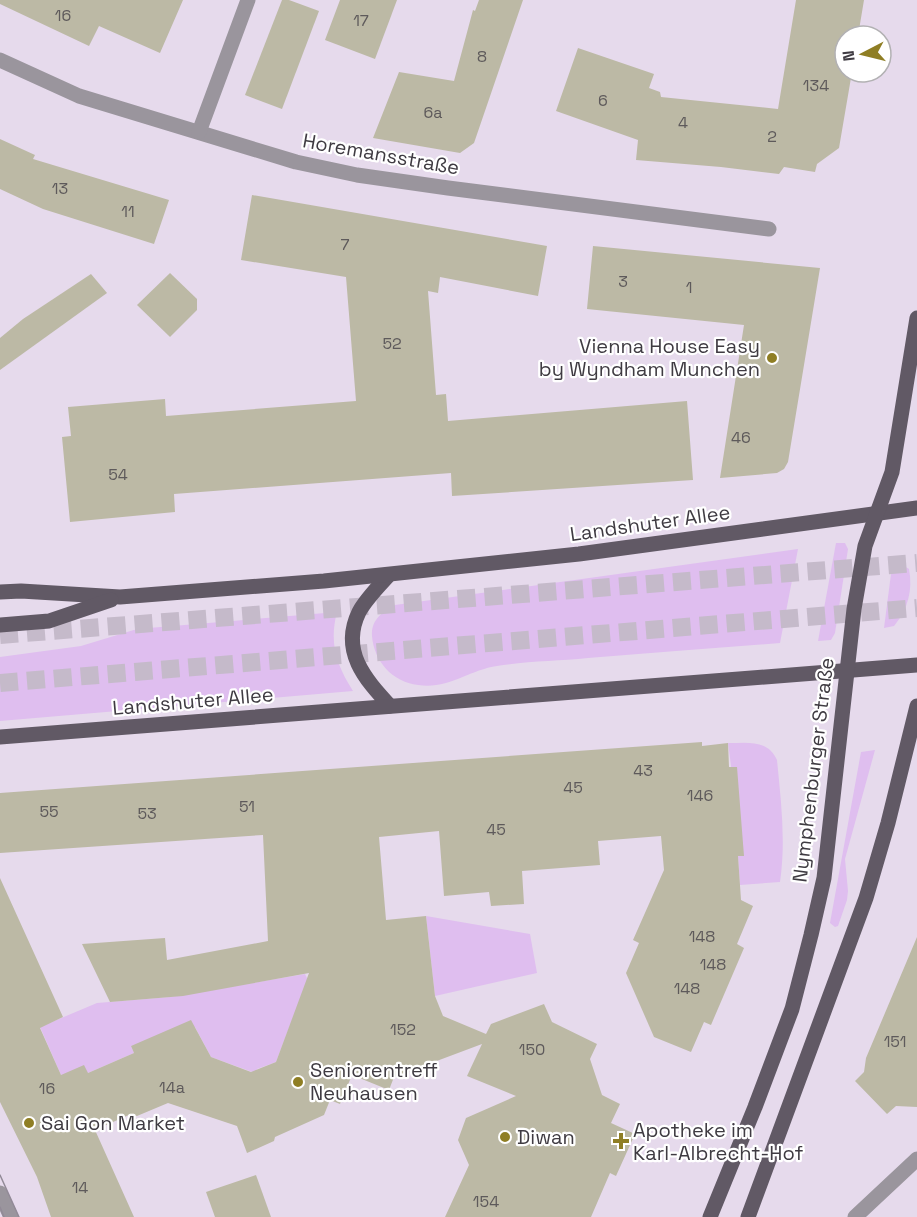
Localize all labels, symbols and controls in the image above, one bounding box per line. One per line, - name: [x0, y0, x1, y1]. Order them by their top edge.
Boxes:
- house number: 16: [55, 5, 71, 26]
- house number: 17: [353, 10, 369, 31]
- north arrow: [833, 24, 893, 84]
- house number: 8: [477, 46, 487, 67]
- text: N: [838, 49, 860, 62]
- house number: 134: [803, 75, 829, 96]
- house number: 6: [598, 90, 608, 111]
- house number: 6a: [424, 102, 443, 123]
- house number: 4: [678, 112, 688, 133]
- house number: 2: [767, 126, 777, 147]
- street label: Horemansstraße: [301, 127, 461, 181]
- house number: 13: [52, 178, 68, 199]
- house number: 11: [121, 201, 135, 222]
- house number: 7: [340, 234, 350, 255]
- house number: 3: [618, 271, 628, 292]
- house number: 1: [686, 277, 692, 298]
- house number: 52: [382, 333, 402, 354]
- place label: Vienna House Easy by Wyndham Munchen: [539, 333, 760, 382]
- marker: Vienna House Easy by Wyndham Munchen: [765, 351, 779, 365]
- house number: 46: [731, 427, 751, 448]
- house number: 54: [108, 464, 128, 485]
- street label: Landshuter Allee: [568, 499, 732, 547]
- street label: Nymphenburger Straße: [786, 656, 840, 884]
- street label: Landshuter Allee: [111, 681, 275, 721]
- house number: 43: [633, 760, 653, 781]
- house number: 45: [563, 777, 583, 798]
- house number: 146: [687, 785, 713, 806]
- house number: 51: [239, 796, 255, 817]
- house number: 55: [39, 801, 59, 822]
- house number: 53: [137, 803, 157, 824]
- house number: 45: [486, 819, 506, 840]
- house number: 148: [689, 926, 715, 947]
- house number: 148: [700, 954, 726, 975]
- house number: 148: [674, 978, 700, 999]
- house number: 152: [390, 1019, 416, 1040]
- house number: 151: [884, 1031, 906, 1052]
- house number: 150: [519, 1039, 545, 1060]
- place label: Seniorentreff Neuhausen: [310, 1057, 438, 1106]
- marker: Seniorentreff Neuhausen: [291, 1075, 305, 1089]
- house number: 14a: [159, 1077, 185, 1098]
- house number: 16: [39, 1078, 55, 1099]
- place label: Sai Gon Market: [41, 1110, 185, 1136]
- marker: Sai Gon Market: [22, 1116, 36, 1130]
- place label: Apotheke im Karl-Albrecht-Hof: [633, 1117, 803, 1166]
- place label: Diwan: [517, 1124, 575, 1150]
- marker: Diwan: [498, 1130, 512, 1144]
- marker: Apotheke im Karl-Albrecht-Hof: [614, 1134, 628, 1148]
- house number: 14: [72, 1177, 88, 1198]
- house number: 154: [473, 1191, 499, 1212]

